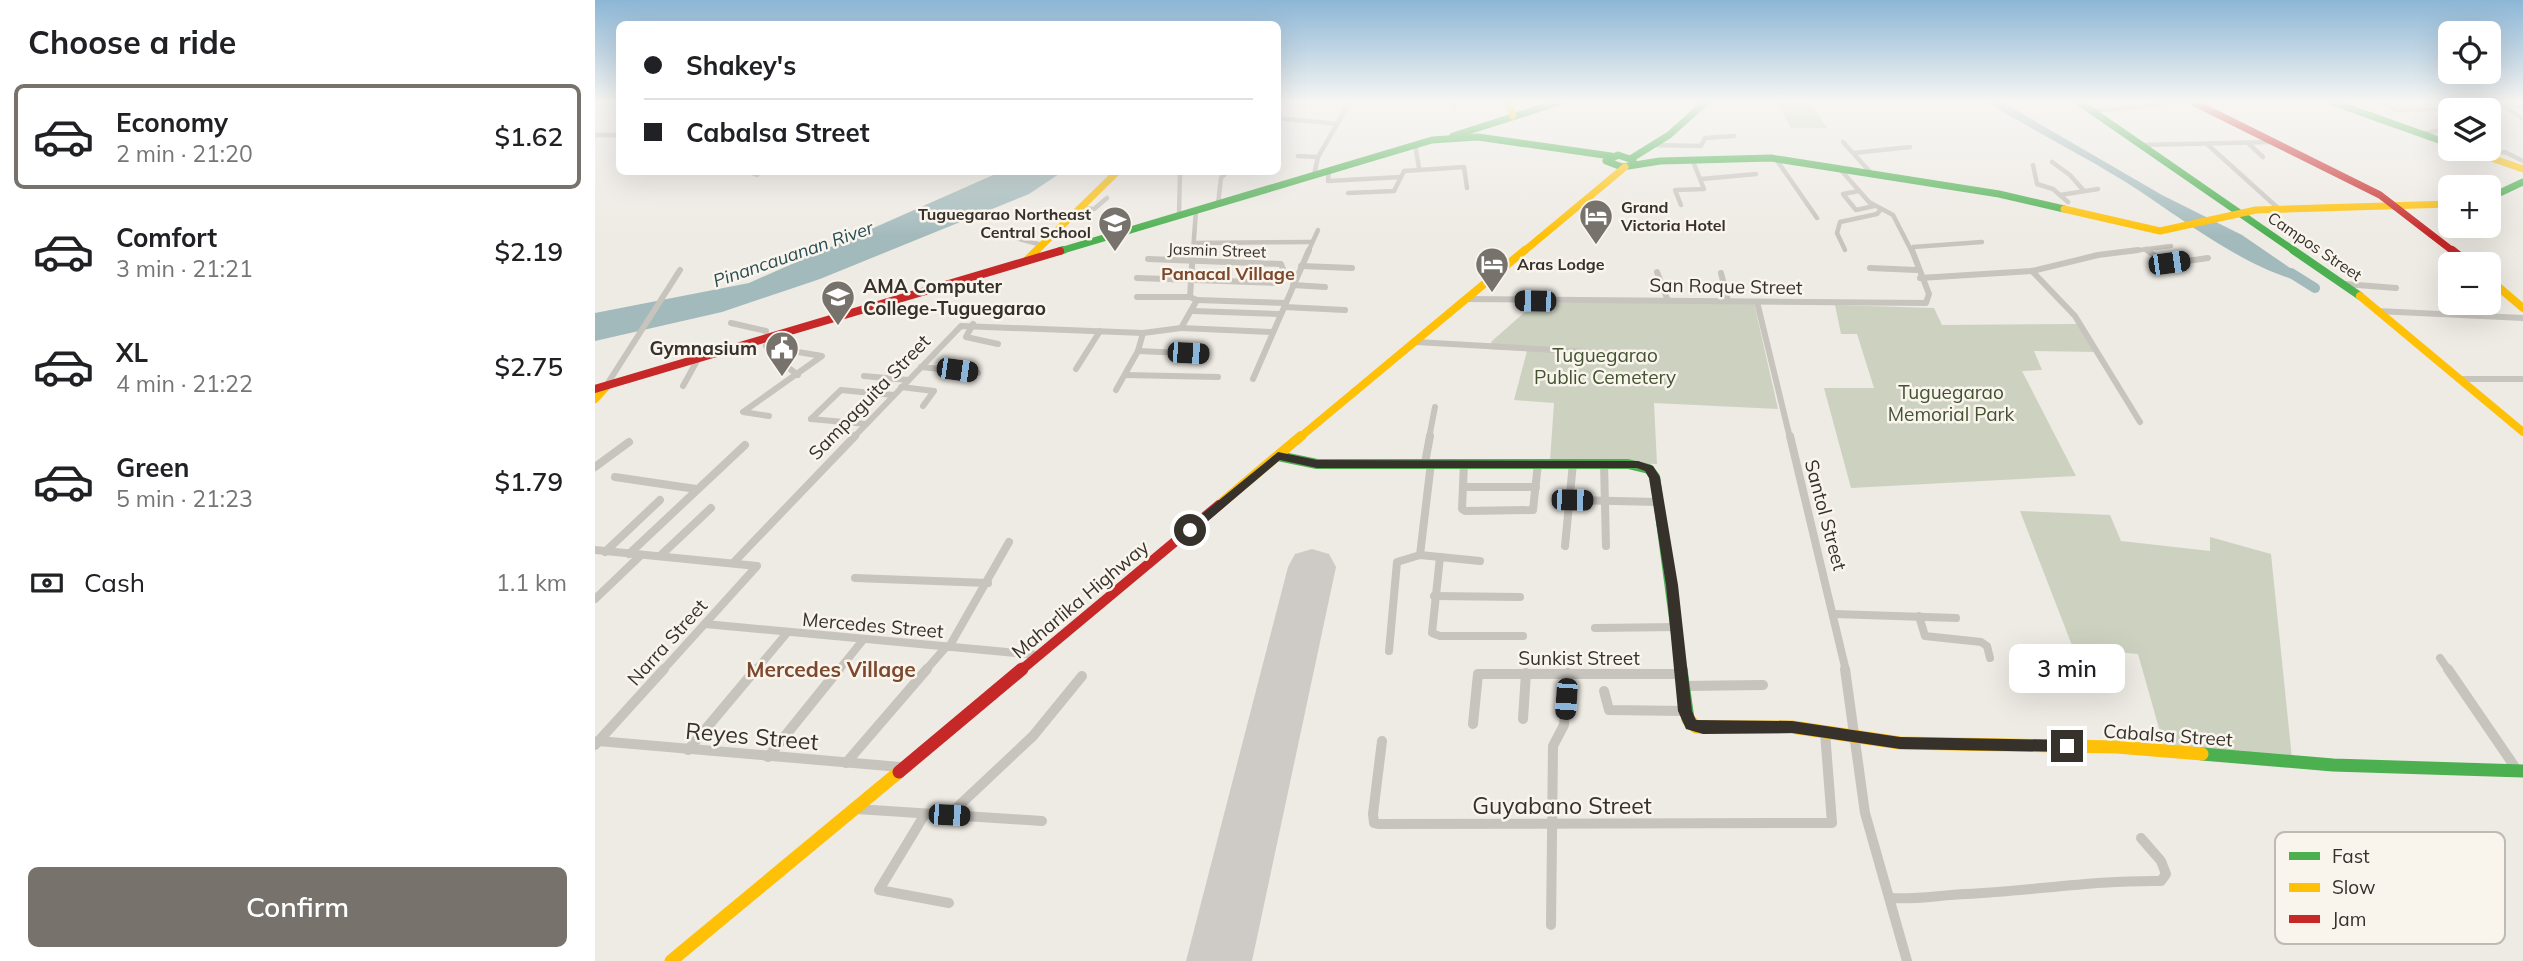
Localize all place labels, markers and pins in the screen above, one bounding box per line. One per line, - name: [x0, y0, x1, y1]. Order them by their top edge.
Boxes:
- hotel icon: Grand Victoria Hotel: [1577, 197, 1615, 246]
- place label: Grand Victoria Hotel: [1620, 197, 1726, 235]
- place label: Tuguegarao Northeast Central School: [918, 204, 1091, 242]
- school or university icon: Tuguegarao Northeast Central School: [1096, 204, 1134, 253]
- hotel icon: Aras Lodge: [1473, 245, 1511, 294]
- place label: Aras Lodge: [1517, 254, 1605, 274]
- place label: AMA Computer College-Tuguegarao: [863, 274, 1046, 320]
- school or university icon: AMA Computer College-Tuguegarao: [819, 278, 857, 327]
- public building icon: Gymnasium: [763, 329, 801, 378]
- place label: Gymnasium: [649, 336, 757, 360]

